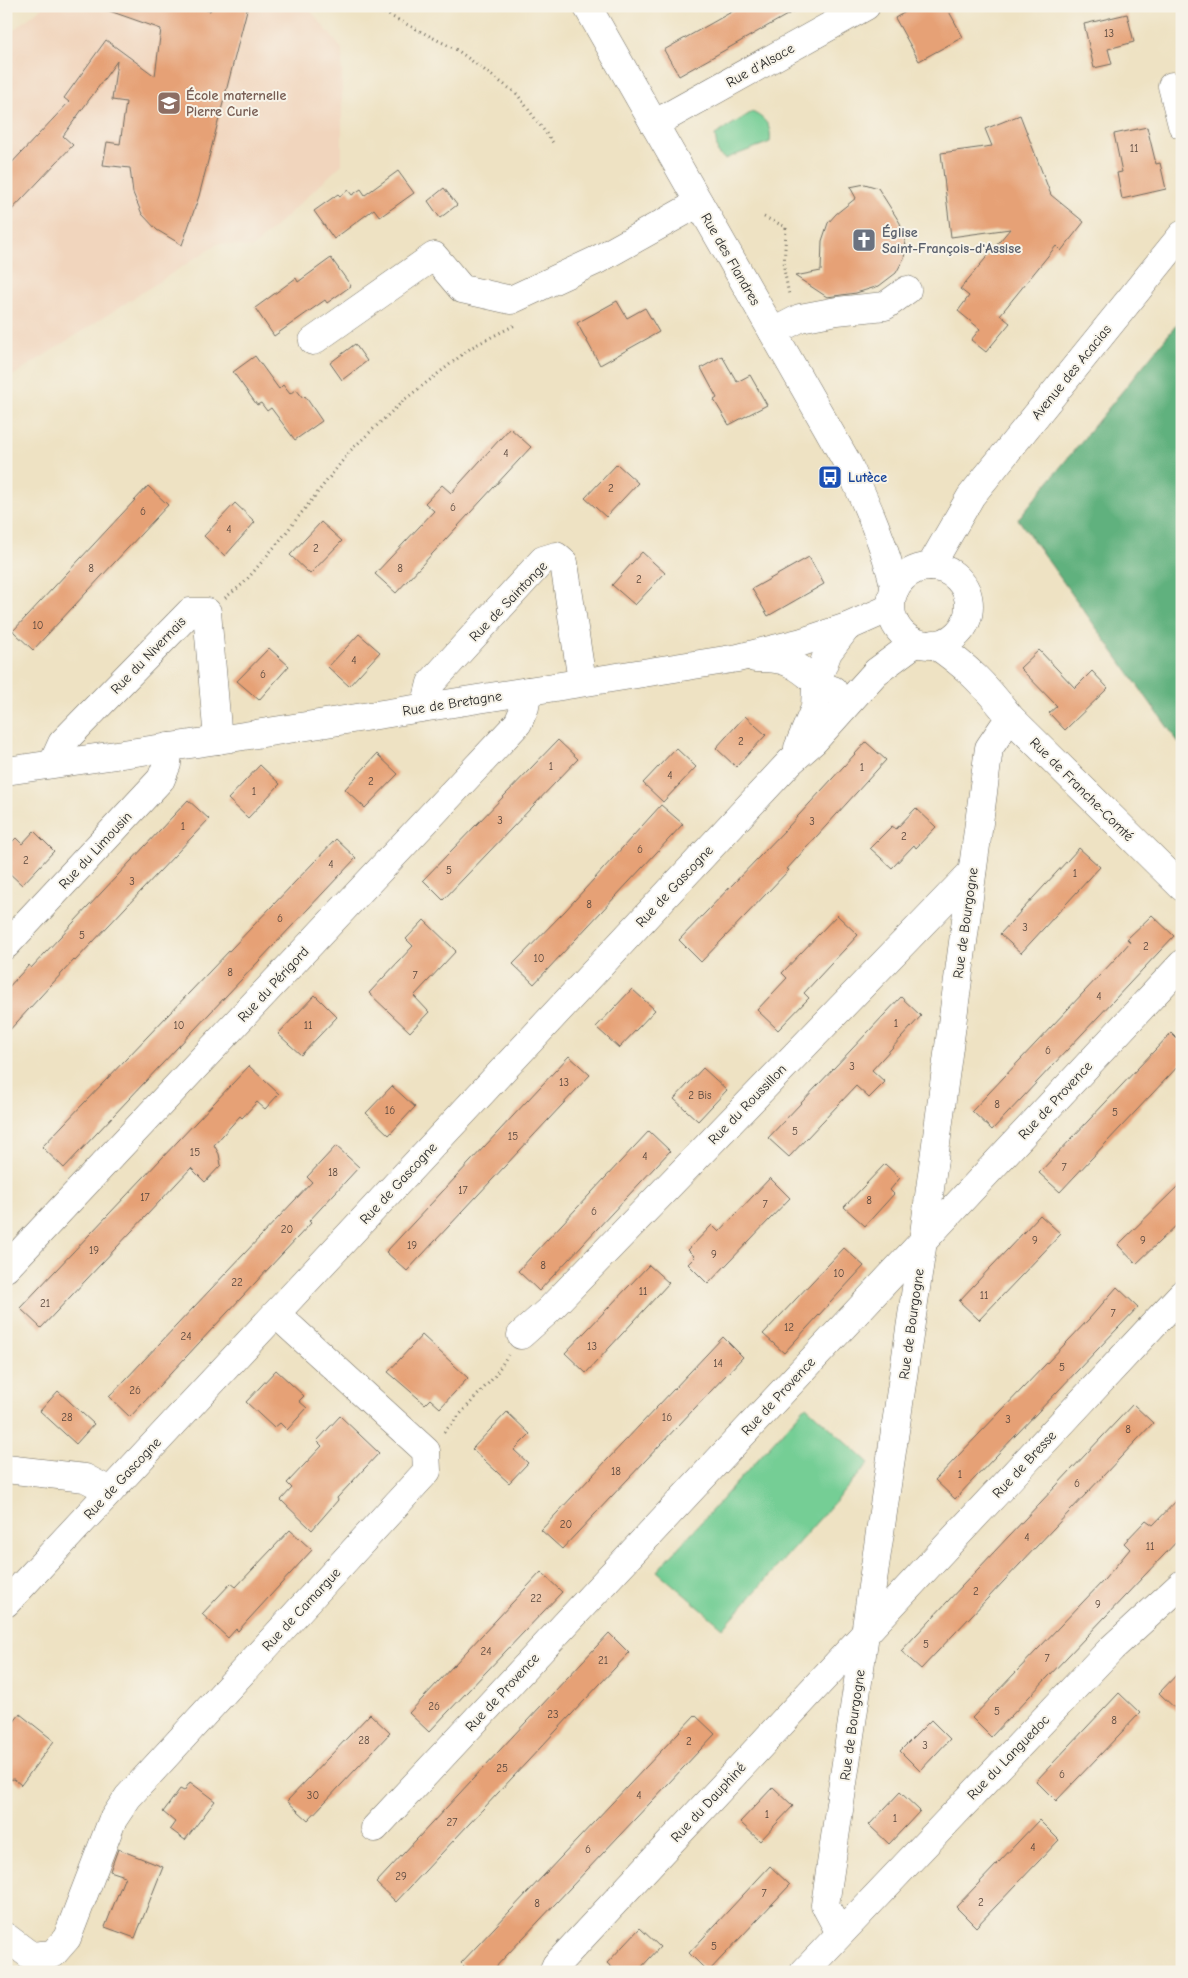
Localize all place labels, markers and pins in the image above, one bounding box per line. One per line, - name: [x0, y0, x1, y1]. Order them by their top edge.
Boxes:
- place label: École maternelle Pierre Curie: [186, 87, 286, 120]
- school or university icon: École maternelle Pierre Curie: [156, 90, 182, 116]
- place label: Église Saint-François-d'Assise: [882, 224, 1021, 257]
- church icon: Église Saint-François-d'Assise: [851, 227, 877, 253]
- bus stop icon: Lutèce: [817, 464, 843, 490]
- place label: Lutèce: [848, 469, 887, 486]

